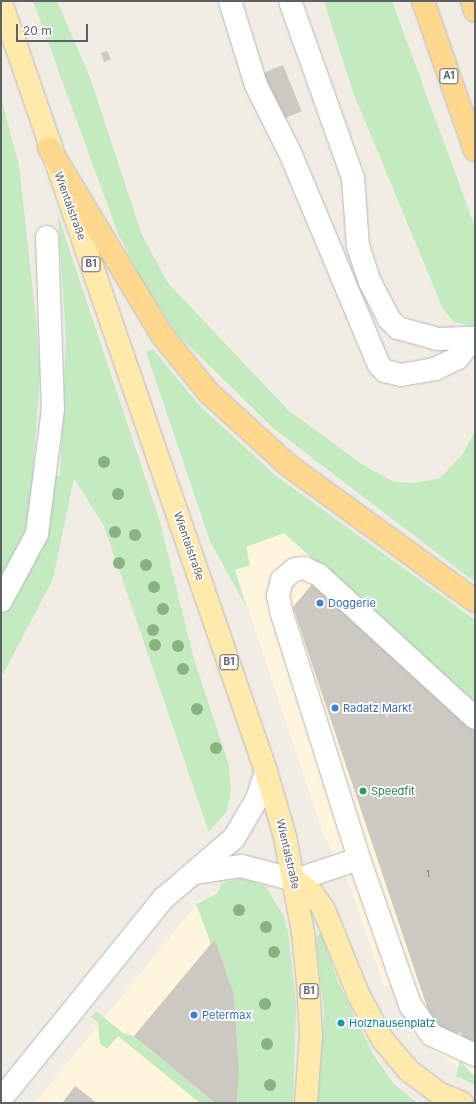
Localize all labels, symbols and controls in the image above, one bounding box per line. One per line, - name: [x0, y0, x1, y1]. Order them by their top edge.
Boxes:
- scale bar: [18, 16, 90, 42]
- text: 20 m: [23, 23, 52, 38]
- road number: A1: [439, 68, 459, 84]
- street label: Wientalstraße: [52, 170, 88, 242]
- road number: B1: [81, 256, 101, 272]
- street label: Wientalstraße: [171, 510, 207, 582]
- place label: Doggerie: [328, 596, 376, 610]
- marker: Doggerie: [315, 598, 325, 608]
- road number: B1: [219, 654, 239, 670]
- place label: Radatz Markt: [343, 701, 412, 715]
- marker: Radatz Markt: [330, 703, 340, 713]
- place label: Speedfit: [371, 784, 415, 798]
- marker: Speedfit: [358, 786, 368, 796]
- street label: Wientalstraße: [273, 818, 303, 890]
- house number: 1: [426, 869, 430, 879]
- road number: B1: [299, 983, 319, 999]
- place label: Petermax: [202, 1008, 251, 1022]
- marker: Petermax: [189, 1010, 199, 1020]
- place label: Holzhausenplatz: [349, 1016, 436, 1030]
- marker: Holzhausenplatz: [336, 1018, 346, 1028]

